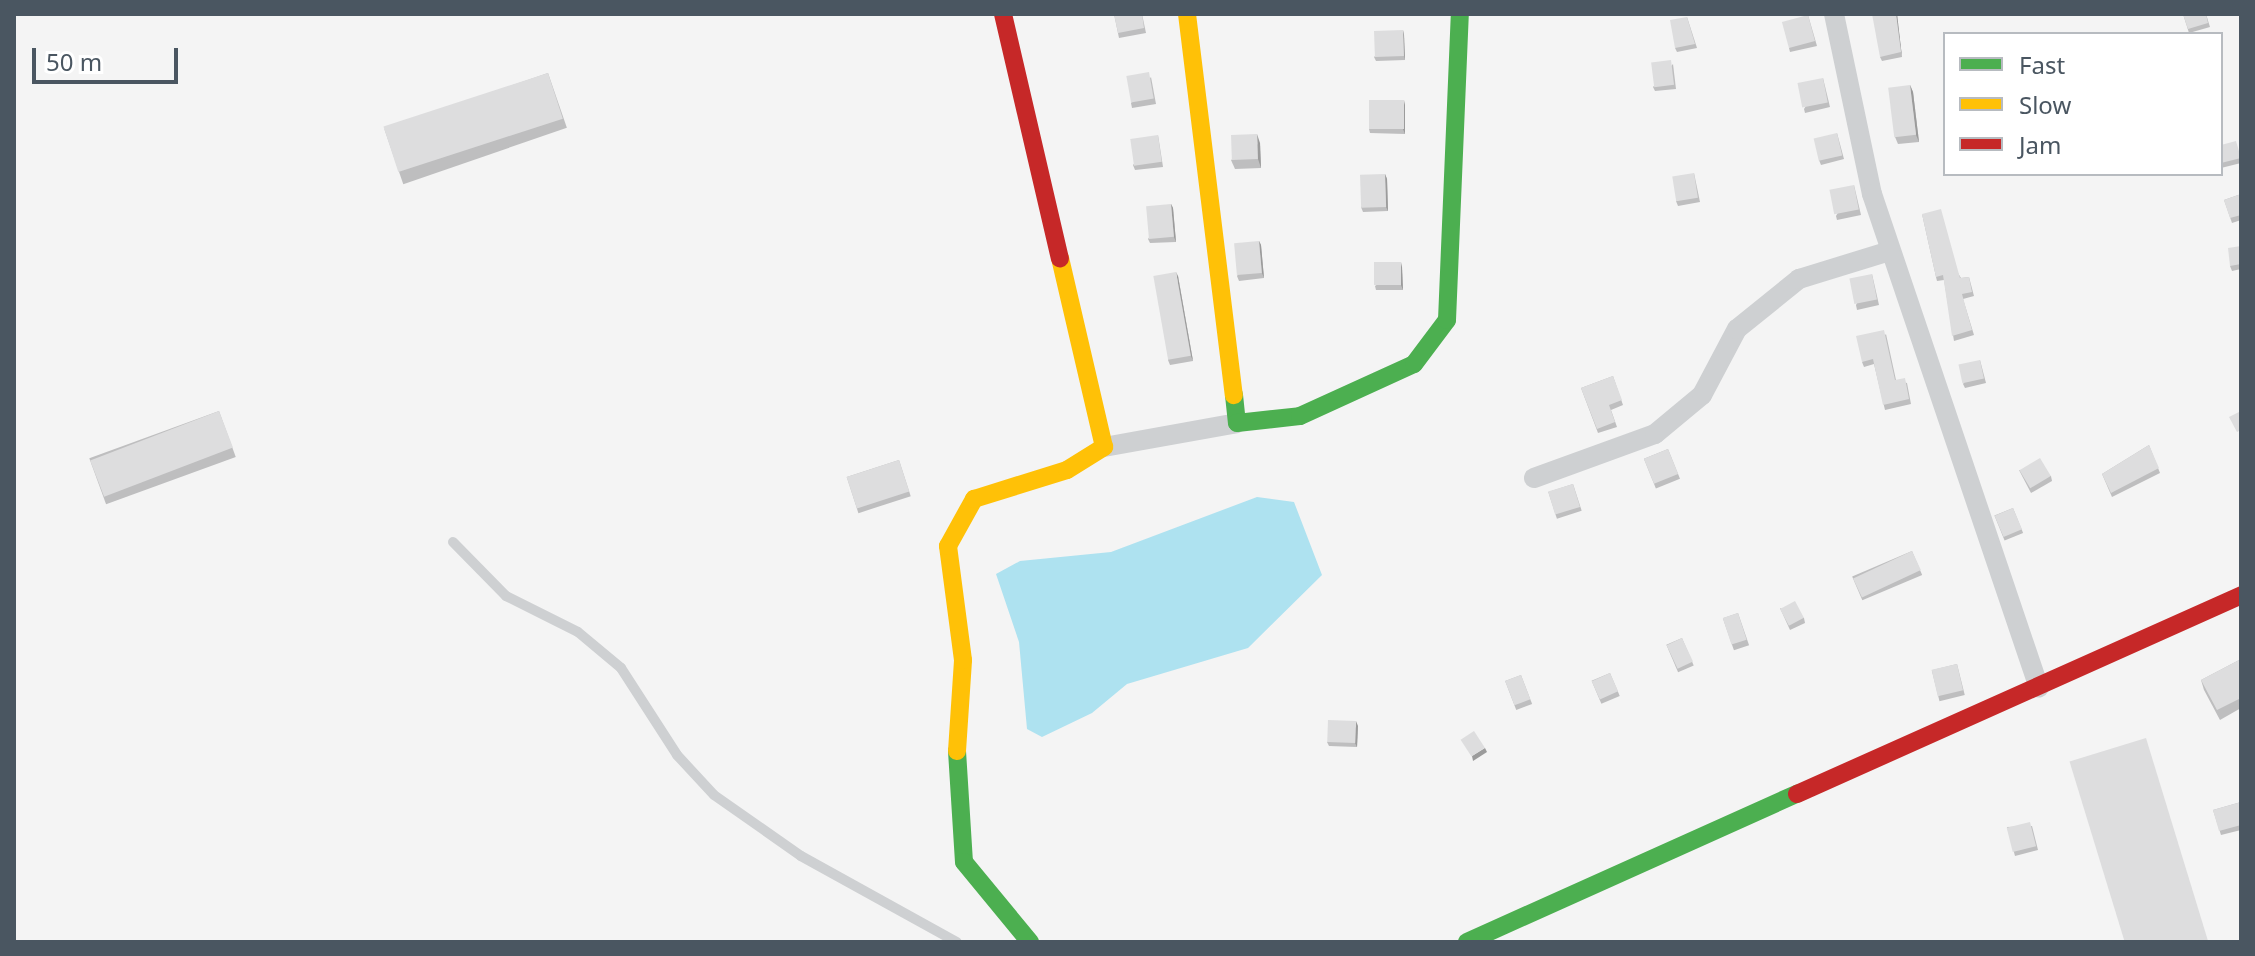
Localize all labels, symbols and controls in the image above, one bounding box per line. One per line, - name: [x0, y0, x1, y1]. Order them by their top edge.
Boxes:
- scale bar: [36, 32, 182, 82]
- legend: [1943, 32, 2223, 176]
- text: 50 m: [46, 45, 102, 78]
- text: Fast: [2019, 48, 2065, 81]
- text: Slow: [2019, 88, 2071, 121]
- text: Jam: [2019, 128, 2061, 161]

